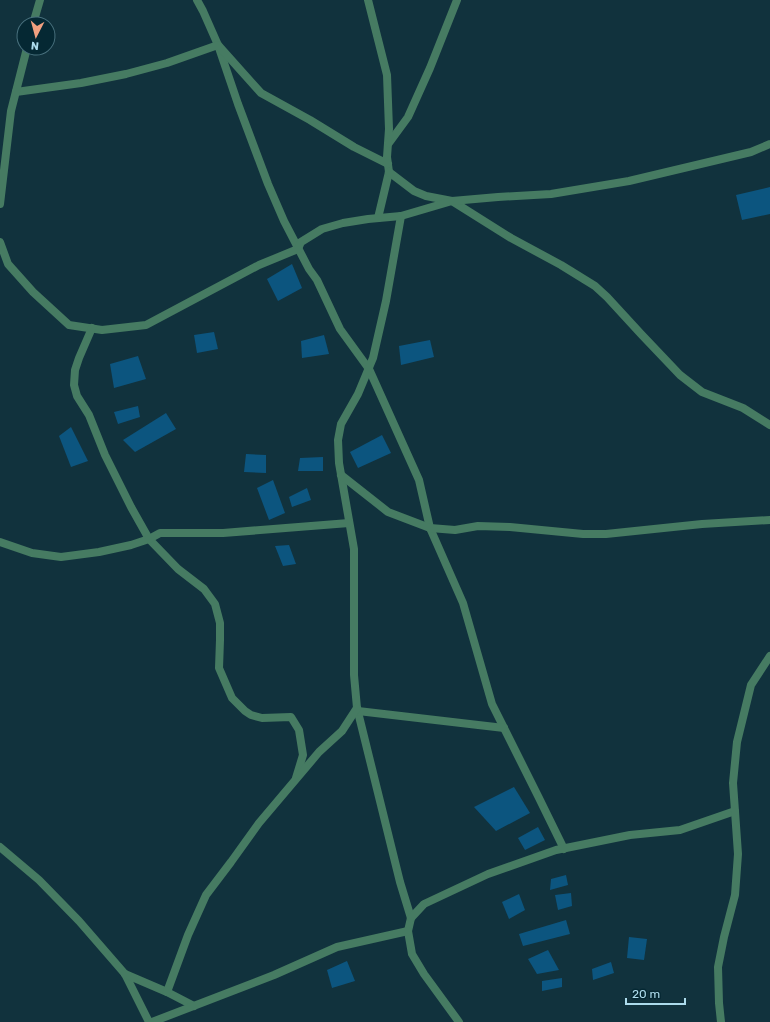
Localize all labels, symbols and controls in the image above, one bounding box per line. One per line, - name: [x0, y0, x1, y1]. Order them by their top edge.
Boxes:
- north arrow: [16, 16, 56, 56]
- text: N: [30, 39, 40, 52]
- scale bar: [626, 980, 685, 1006]
- text: 20 m: [632, 987, 660, 1001]

